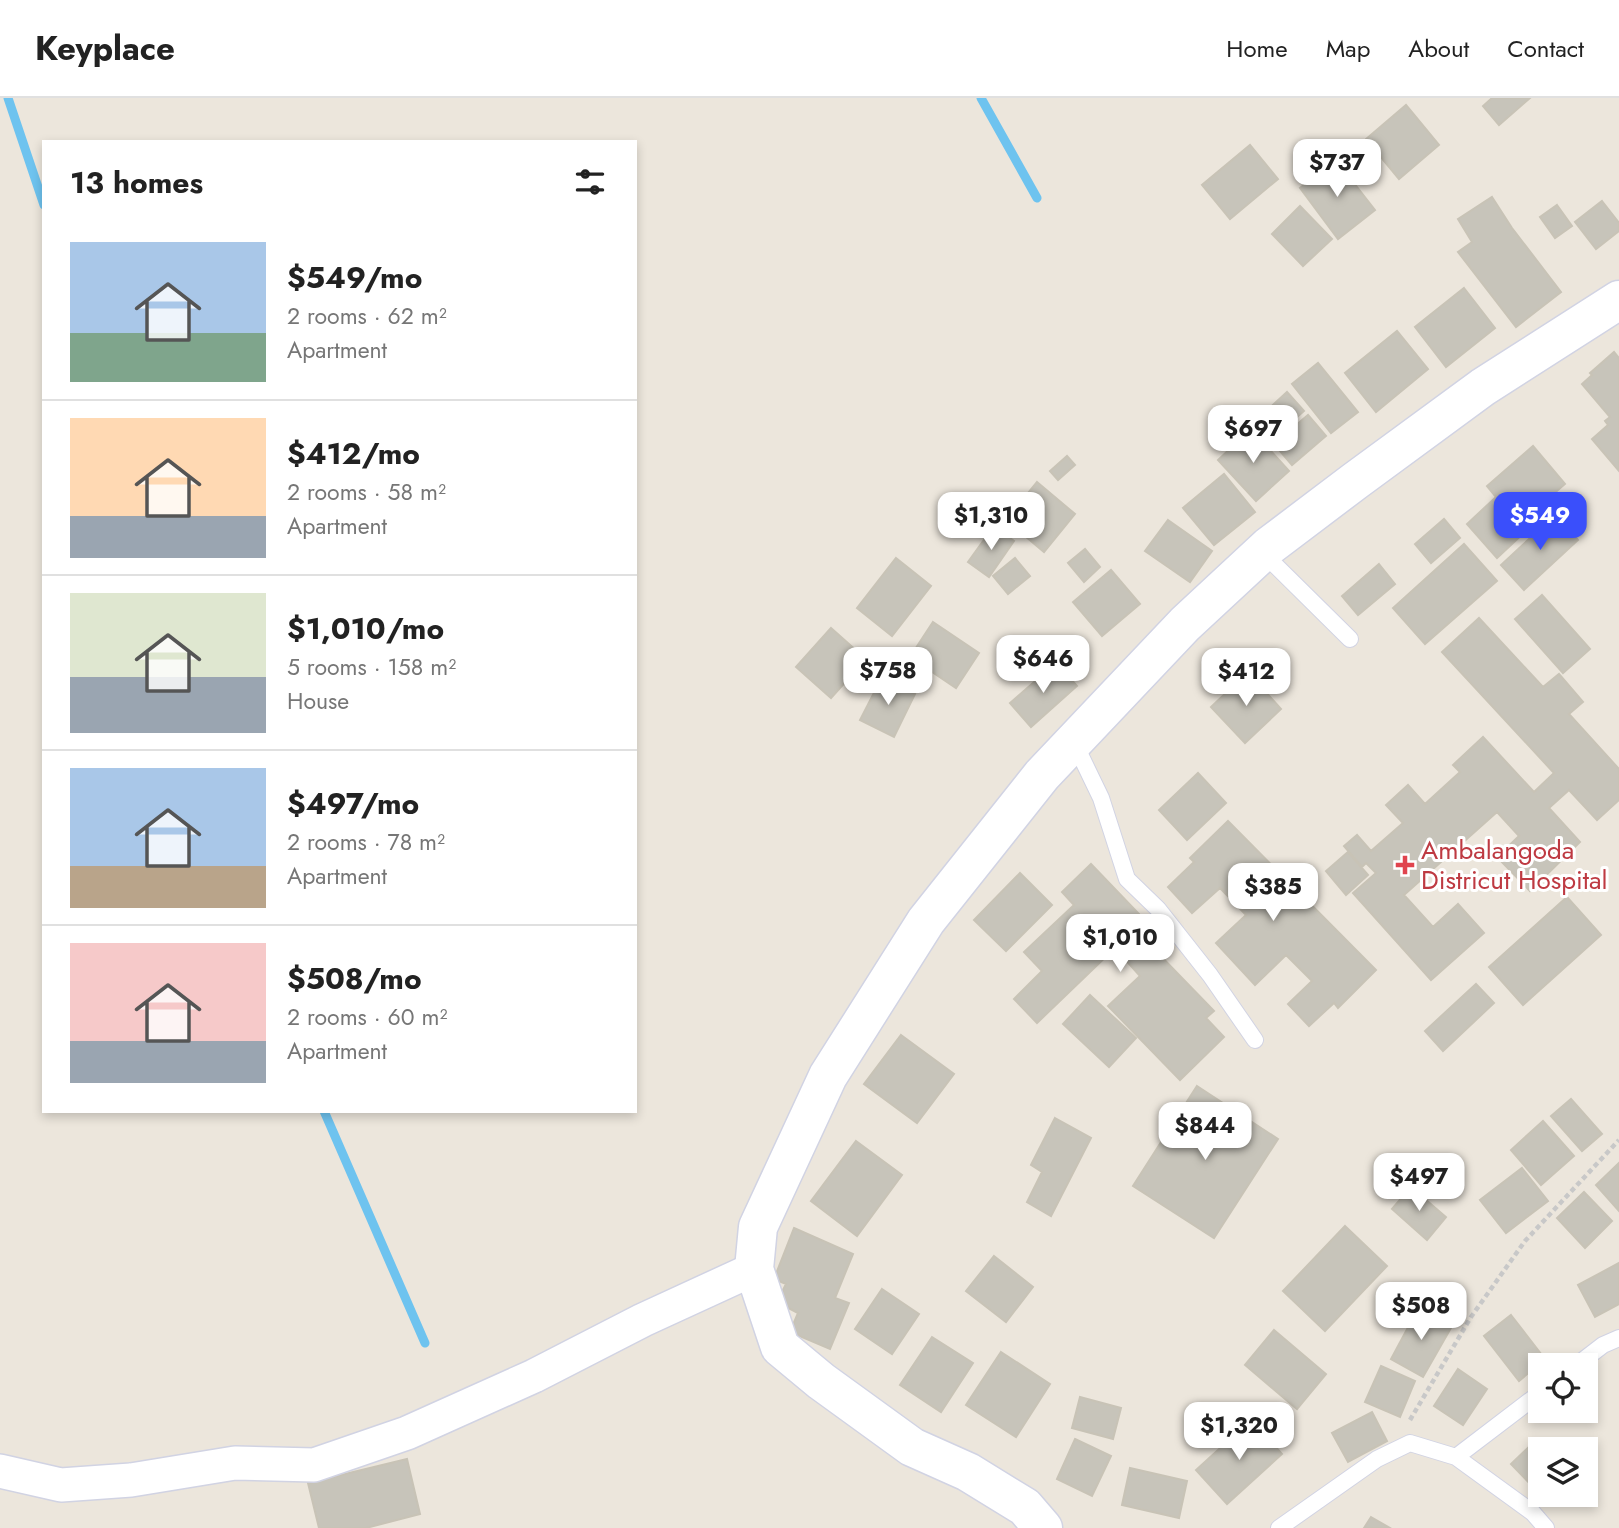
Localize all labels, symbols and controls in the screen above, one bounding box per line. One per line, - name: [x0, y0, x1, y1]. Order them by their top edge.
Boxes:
- text: Keyplace: [35, 25, 175, 72]
- text: Home: [1226, 31, 1288, 66]
- text: Map: [1326, 31, 1370, 66]
- text: About: [1408, 31, 1469, 66]
- text: Contact: [1507, 31, 1584, 66]
- pin: $737: [1296, 140, 1378, 199]
- text: $737: [1309, 145, 1365, 179]
- text: 13 homes: [70, 161, 203, 204]
- icon: filters: [571, 163, 609, 201]
- text: $549/mo: [287, 256, 422, 299]
- icon: home: [126, 270, 210, 354]
- text: 2 rooms · 62 m²: [287, 299, 447, 333]
- text: Apartment: [287, 333, 387, 367]
- pin: $697: [1212, 406, 1294, 465]
- text: $697: [1224, 411, 1282, 445]
- text: $412/mo: [287, 432, 420, 475]
- icon: home: [126, 446, 210, 530]
- text: 2 rooms · 58 m²: [287, 475, 446, 509]
- pin: $1,310: [934, 492, 1048, 552]
- pin: $549: [1499, 492, 1581, 552]
- text: $1,310: [954, 498, 1028, 532]
- text: $549: [1510, 498, 1570, 532]
- text: Apartment: [287, 509, 387, 543]
- text: $1,010/mo: [287, 607, 444, 650]
- icon: home: [126, 621, 210, 705]
- pin: $646: [1002, 636, 1084, 695]
- text: $646: [1012, 641, 1074, 675]
- pin: $758: [847, 648, 929, 707]
- pin: $412: [1205, 648, 1287, 708]
- text: 5 rooms · 158 m²: [287, 650, 456, 684]
- text: $758: [859, 653, 917, 687]
- text: $412: [1217, 654, 1275, 688]
- text: House: [287, 684, 349, 718]
- text: $497/mo: [287, 782, 419, 825]
- icon: home: [126, 796, 210, 880]
- text: 2 rooms · 78 m²: [287, 825, 445, 859]
- place label: Ambalangoda Districut Hospital: [1421, 831, 1608, 899]
- marker: Ambalangoda Districut Hospital: [1395, 855, 1415, 875]
- text: Apartment: [287, 859, 387, 893]
- pin: $385: [1232, 864, 1314, 923]
- text: $385: [1244, 869, 1302, 903]
- pin: $1,010: [1063, 914, 1177, 974]
- text: $1,010: [1082, 920, 1158, 954]
- text: $508/mo: [287, 957, 422, 1000]
- icon: home: [126, 971, 210, 1055]
- text: 2 rooms · 60 m²: [287, 1000, 447, 1034]
- text: Apartment: [287, 1034, 387, 1068]
- pin: $844: [1164, 1102, 1246, 1162]
- text: $844: [1175, 1108, 1235, 1142]
- pin: $497: [1378, 1154, 1460, 1213]
- text: $497: [1390, 1159, 1448, 1193]
- pin: $508: [1380, 1282, 1462, 1342]
- text: $508: [1392, 1288, 1450, 1322]
- map controls: [1528, 1353, 1598, 1507]
- button: locate: [1528, 1353, 1598, 1423]
- pin: $1,320: [1182, 1402, 1296, 1462]
- text: $1,320: [1200, 1408, 1278, 1442]
- button: layers: [1528, 1437, 1598, 1507]

